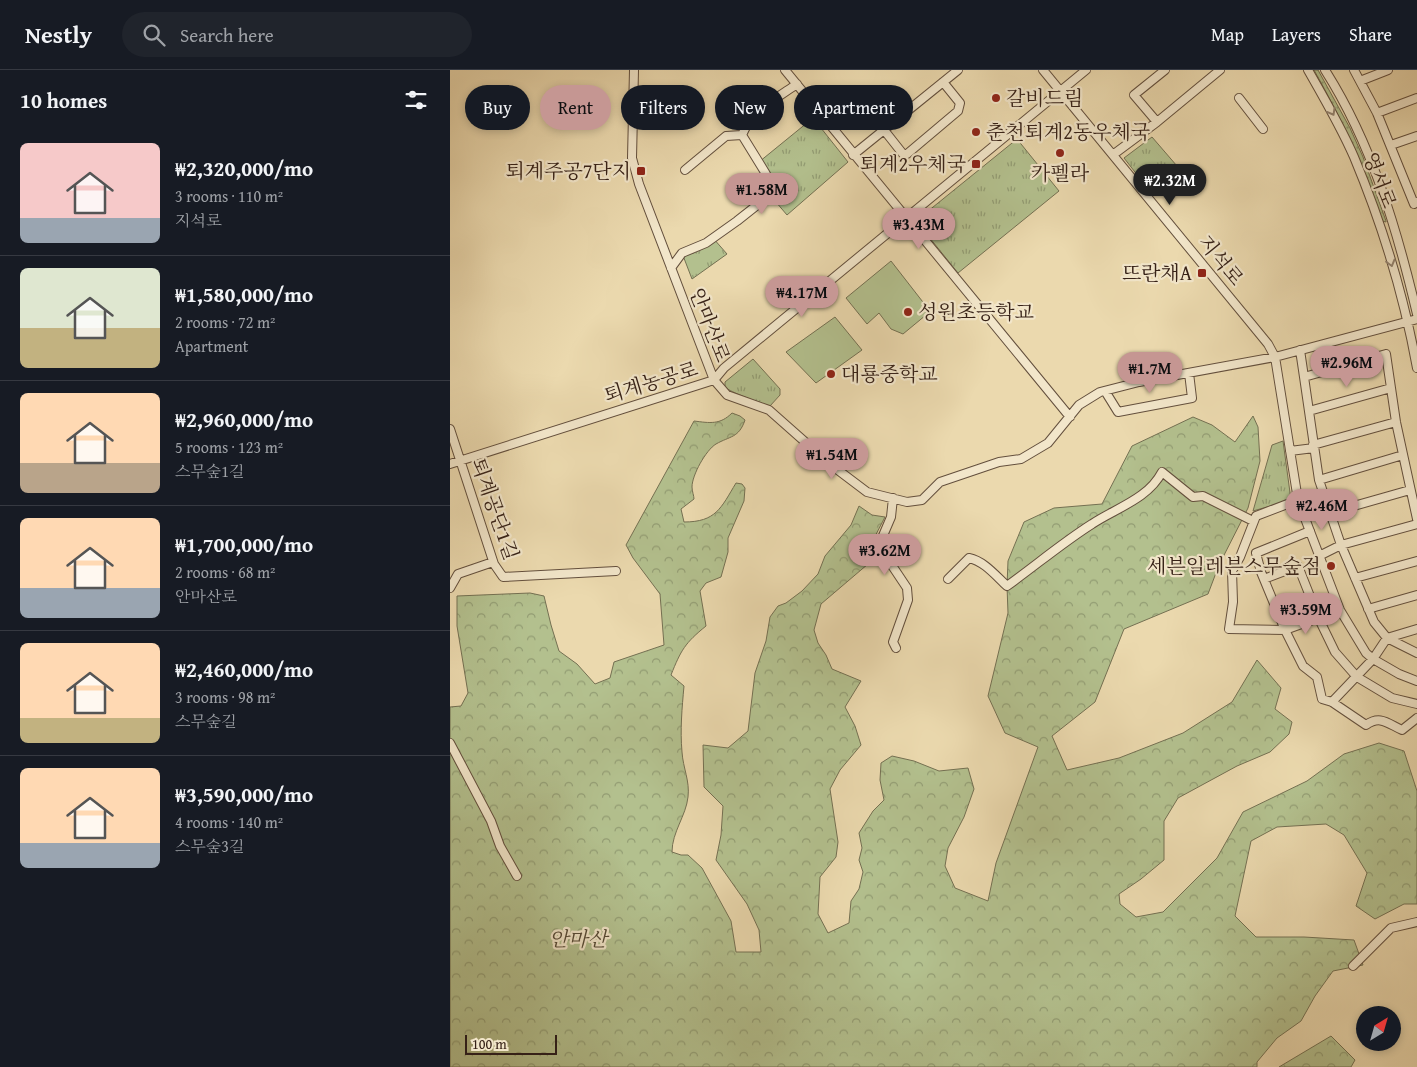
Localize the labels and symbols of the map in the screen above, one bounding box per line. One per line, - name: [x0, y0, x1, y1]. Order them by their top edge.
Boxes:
- place label: 갈비드림: [1006, 83, 1083, 112]
- marker: 갈비드림: [990, 92, 1002, 104]
- one-way arrow: [1326, 107, 1336, 116]
- place label: 춘천퇴계2동우체국: [986, 117, 1150, 146]
- marker: 춘천퇴계2동우체국: [970, 126, 982, 138]
- marker: 카펠라: [1054, 147, 1066, 159]
- street label: 영서로: [1357, 148, 1404, 212]
- place label: 퇴계2우체국: [860, 149, 966, 178]
- place label: 퇴계주공7단지: [505, 156, 631, 185]
- marker: 퇴계2우체국: [970, 158, 982, 170]
- place label: 카펠라: [1031, 158, 1090, 187]
- pin: ₩2.32M: [1129, 164, 1211, 206]
- marker: 퇴계주공7단지: [635, 165, 647, 177]
- pin: ₩1.58M: [721, 172, 803, 215]
- pin: ₩3.43M: [878, 208, 960, 250]
- street label: 지석로: [1192, 228, 1251, 291]
- place label: 뜨란채A: [1122, 258, 1192, 287]
- one-way arrow: [1386, 259, 1396, 267]
- marker: 뜨란채A: [1196, 267, 1208, 279]
- pin: ₩4.17M: [761, 276, 843, 318]
- street label: 안마산로: [683, 284, 738, 366]
- place label: 성원초등학교: [918, 297, 1035, 326]
- marker: 성원초등학교: [902, 306, 914, 318]
- pin: ₩2.96M: [1306, 346, 1388, 388]
- pin: ₩1.7M: [1115, 352, 1185, 394]
- street label: 퇴계농공로: [600, 354, 701, 410]
- place label: 대룡중학교: [841, 359, 938, 388]
- marker: 대룡중학교: [825, 368, 837, 380]
- pin: ₩1.54M: [791, 438, 873, 480]
- street label: 퇴계공단1길: [464, 454, 526, 564]
- pin: ₩2.46M: [1281, 488, 1363, 531]
- pin: ₩3.62M: [844, 534, 926, 576]
- place label: 세븐일레븐스무숲점: [1147, 551, 1321, 580]
- marker: 세븐일레븐스무숲점: [1325, 560, 1337, 572]
- pin: ₩3.59M: [1265, 592, 1347, 635]
- park label: 안마산: [549, 924, 610, 953]
- north arrow: [1356, 1006, 1401, 1051]
- scale bar: [465, 1032, 558, 1055]

